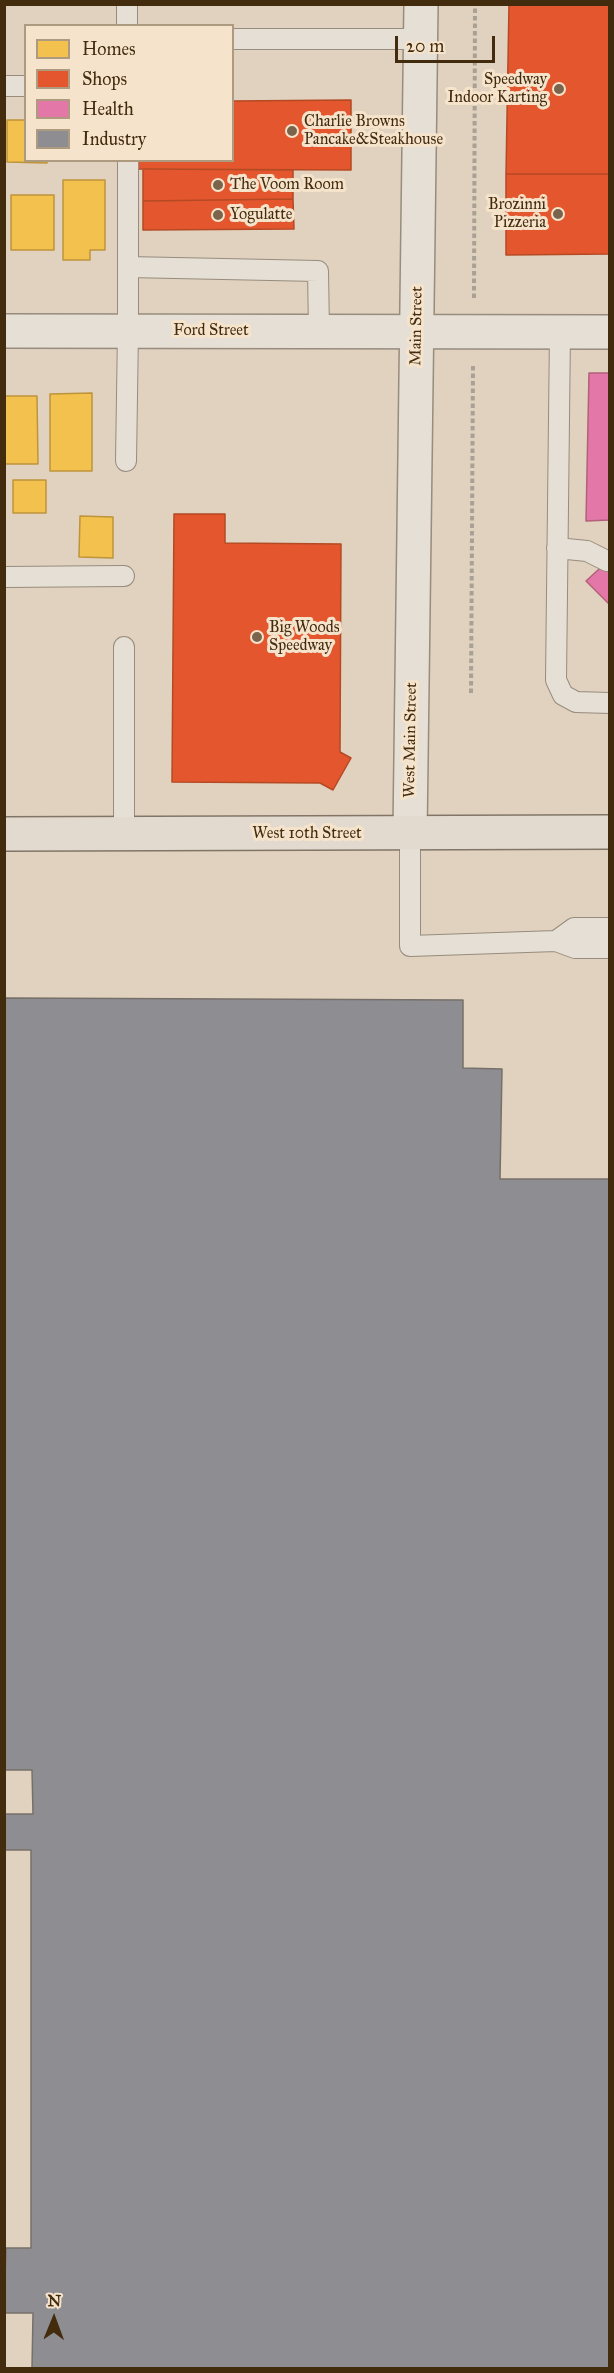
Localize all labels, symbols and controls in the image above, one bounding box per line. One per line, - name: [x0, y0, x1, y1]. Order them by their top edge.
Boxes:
- legend: [24, 24, 234, 162]
- scale bar: [398, 24, 498, 62]
- text: 20 m: [406, 35, 444, 57]
- text: Homes: [82, 38, 136, 60]
- text: Shops: [82, 68, 127, 90]
- place label: Speedway Indoor Karting: [447, 70, 547, 108]
- marker: Speedway Indoor Karting: [552, 82, 566, 96]
- text: Health: [82, 98, 134, 120]
- place label: Charlie Browns Pancake&Steakhouse: [304, 112, 443, 150]
- marker: Charlie Browns Pancake&Steakhouse: [285, 124, 299, 138]
- text: Industry: [82, 128, 146, 150]
- place label: The Voom Room: [230, 175, 344, 195]
- marker: The Voom Room: [211, 178, 225, 192]
- place label: Brozinni Pizzeria: [488, 195, 546, 233]
- place label: Yogulatte: [230, 205, 292, 225]
- marker: Brozinni Pizzeria: [551, 207, 565, 221]
- marker: Yogulatte: [211, 208, 225, 222]
- street label: Main Street: [407, 286, 427, 366]
- street label: Ford Street: [173, 321, 249, 341]
- place label: Big Woods Speedway: [269, 618, 340, 656]
- marker: Big Woods Speedway: [250, 630, 264, 644]
- street label: West Main Street: [400, 682, 422, 798]
- street label: West 10th Street: [252, 824, 362, 844]
- north arrow: [24, 2289, 84, 2349]
- text: N: [47, 2291, 61, 2310]

